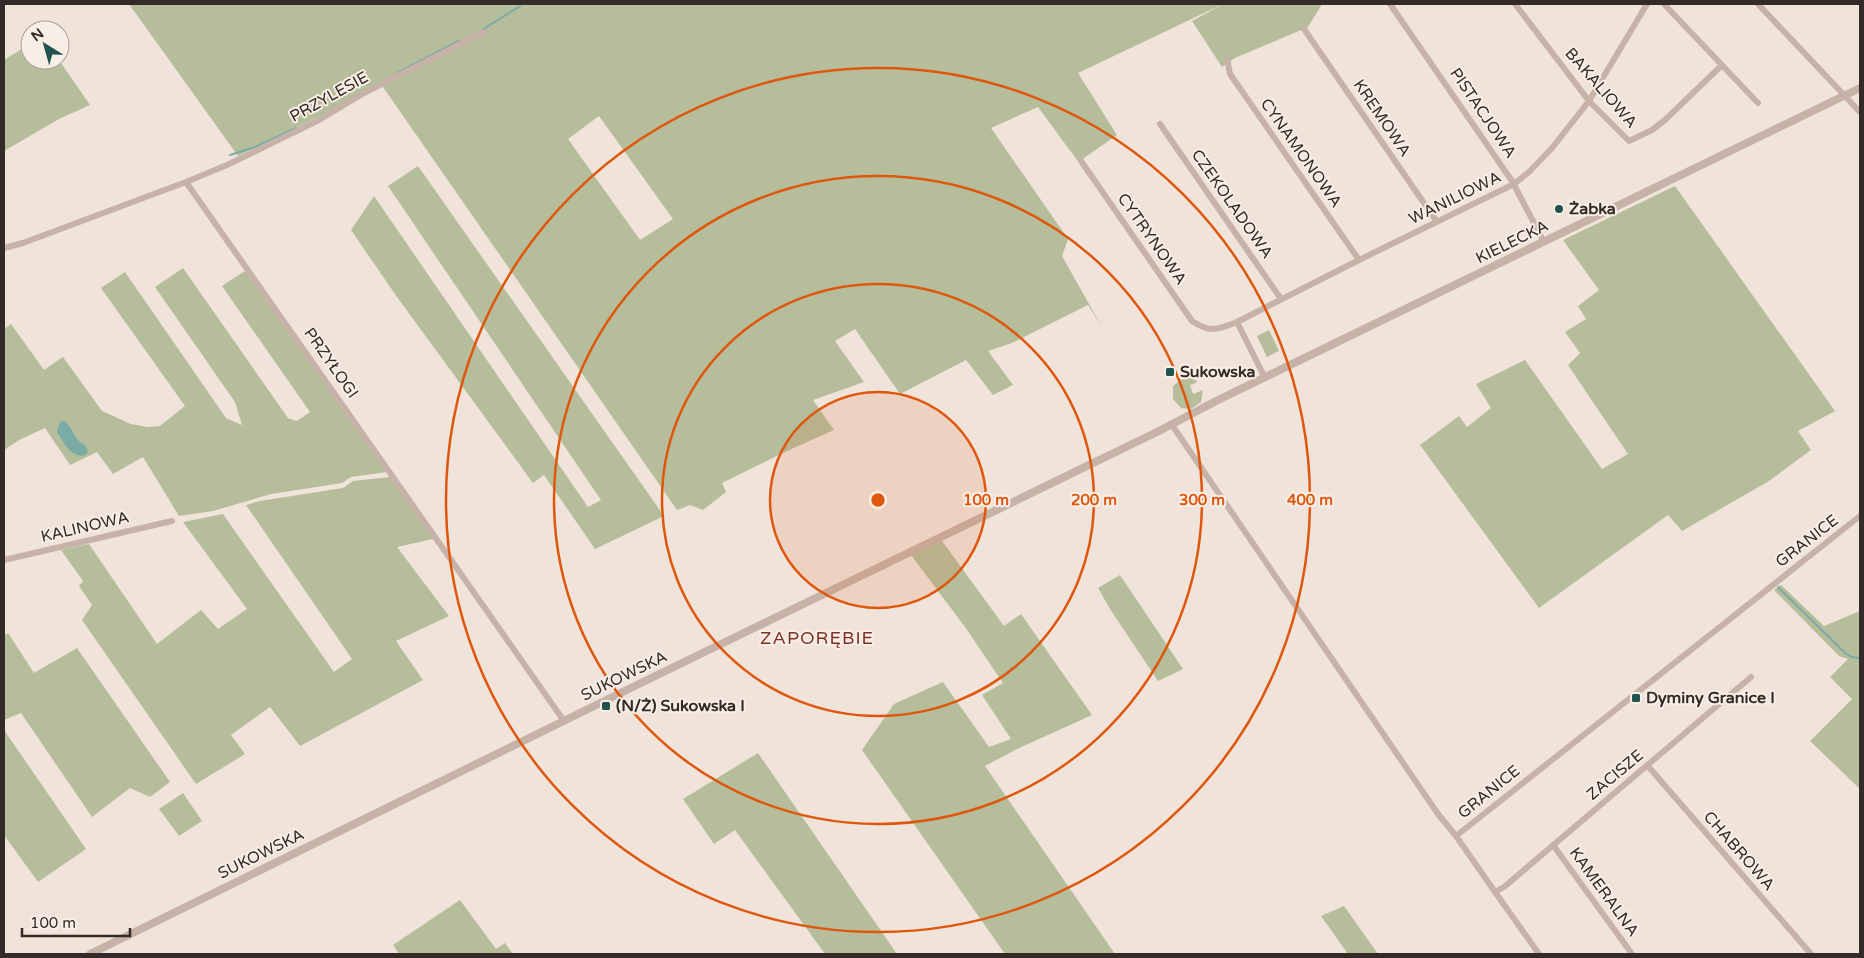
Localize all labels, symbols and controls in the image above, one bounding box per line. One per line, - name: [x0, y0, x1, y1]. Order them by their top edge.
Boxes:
- north arrow: [20, 20, 70, 70]
- text: N: [28, 25, 47, 45]
- street label: BAKALIOWA: [1561, 44, 1641, 132]
- street label: PISTACJOWA: [1445, 64, 1521, 162]
- street label: PRZYLESIE: [286, 67, 372, 127]
- street label: KREMOWA: [1349, 76, 1415, 160]
- street label: CYNAMONOWA: [1256, 95, 1346, 211]
- street label: CZEKOLADOWA: [1187, 146, 1277, 263]
- street label: WANILIOWA: [1405, 167, 1505, 229]
- street label: CYTRYNOWA: [1113, 189, 1191, 289]
- place label: Żabka: [1569, 199, 1616, 219]
- marker: Żabka: [1553, 203, 1565, 215]
- street label: KIELECKA: [1472, 216, 1552, 268]
- street label: PRZYŁOGI: [299, 324, 363, 402]
- place label: Sukowska: [1180, 362, 1256, 382]
- marker: Sukowska: [1164, 366, 1176, 378]
- centre of rings: [869, 491, 887, 509]
- text: 100 m: [963, 491, 1009, 509]
- text: 200 m: [1071, 491, 1117, 509]
- text: 300 m: [1179, 491, 1225, 509]
- text: 400 m: [1287, 491, 1333, 509]
- street label: KALINOWA: [39, 507, 131, 547]
- street label: GRANICE: [1772, 510, 1842, 572]
- district label: ZAPORĘBIE: [760, 627, 874, 649]
- street label: SUKOWSKA: [578, 646, 670, 706]
- place label: Dyminy Granice I: [1646, 688, 1775, 708]
- marker: Dyminy Granice I: [1630, 692, 1642, 704]
- place label: (N/Ż) Sukowska I: [616, 696, 745, 716]
- marker: (N/Ż) Sukowska I: [600, 700, 612, 712]
- street label: ZACISZE: [1583, 746, 1647, 804]
- street label: GRANICE: [1454, 761, 1524, 823]
- street label: CHABROWA: [1699, 807, 1779, 895]
- street label: SUKOWSKA: [215, 824, 307, 884]
- street label: KAMERALNA: [1565, 844, 1643, 941]
- scale bar: [22, 906, 130, 938]
- text: 100 m: [30, 914, 76, 932]

